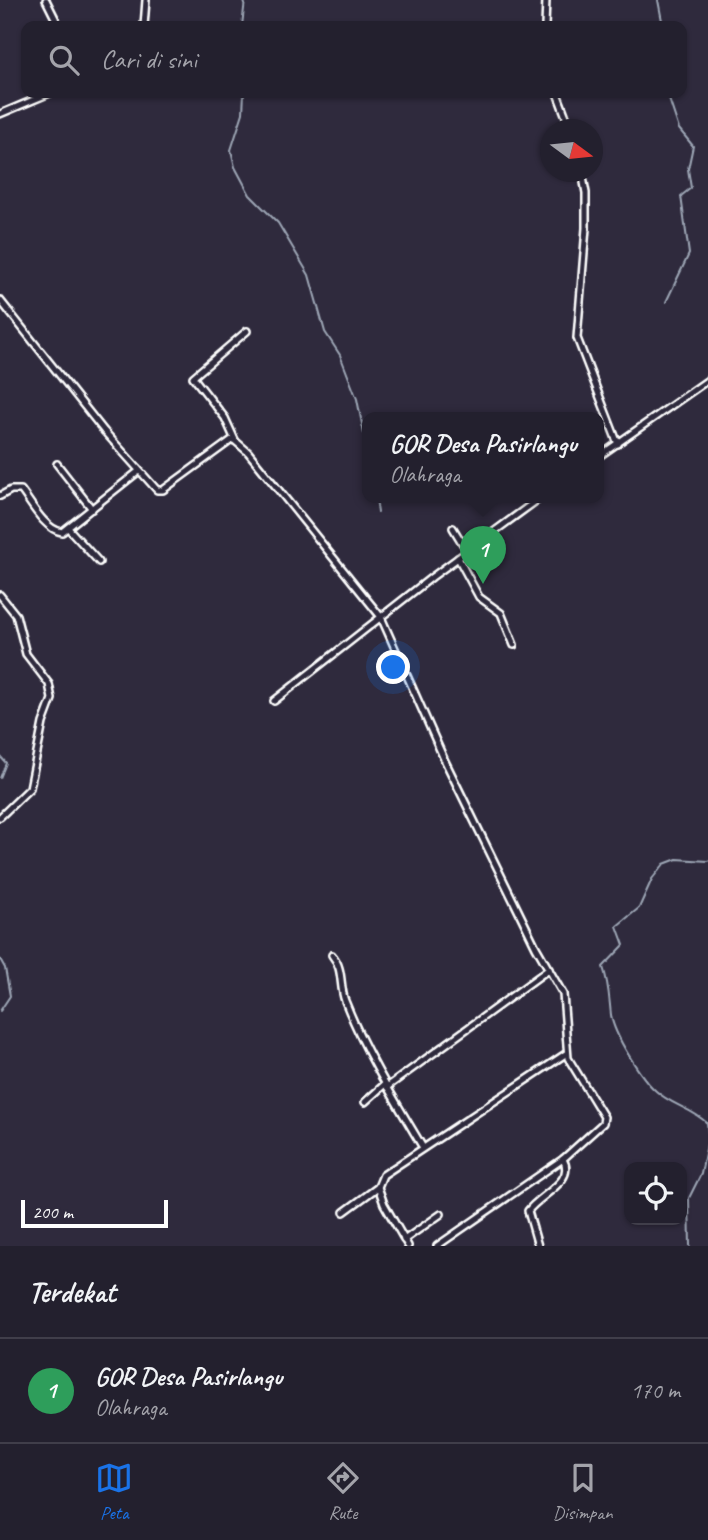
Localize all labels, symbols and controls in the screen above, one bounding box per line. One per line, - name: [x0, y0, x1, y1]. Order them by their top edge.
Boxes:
- search box: [21, 21, 687, 98]
- icon: search: [45, 41, 83, 79]
- text: Cari di sini: [101, 43, 197, 76]
- north arrow: [540, 119, 603, 182]
- popup: [362, 412, 604, 503]
- text: GOR Desa Pasirlangu: [389, 427, 577, 460]
- text: Olahraga: [389, 460, 461, 489]
- pin: 1: [460, 526, 506, 584]
- your location: [376, 650, 410, 684]
- map controls: [624, 1162, 687, 1225]
- button: locate: [624, 1162, 687, 1225]
- scale bar: [21, 1197, 168, 1229]
- text: 200 m: [32, 1200, 73, 1224]
- text: Terdekat: [28, 1273, 116, 1311]
- text: GOR Desa Pasirlangu: [95, 1360, 282, 1393]
- text: 1: [46, 1376, 56, 1405]
- text: 170 m: [631, 1376, 680, 1405]
- text: Olahraga: [95, 1393, 166, 1422]
- tab: Peta: [95, 1459, 133, 1525]
- tab: Rute: [324, 1459, 362, 1525]
- tab: Disimpan: [553, 1459, 613, 1525]

